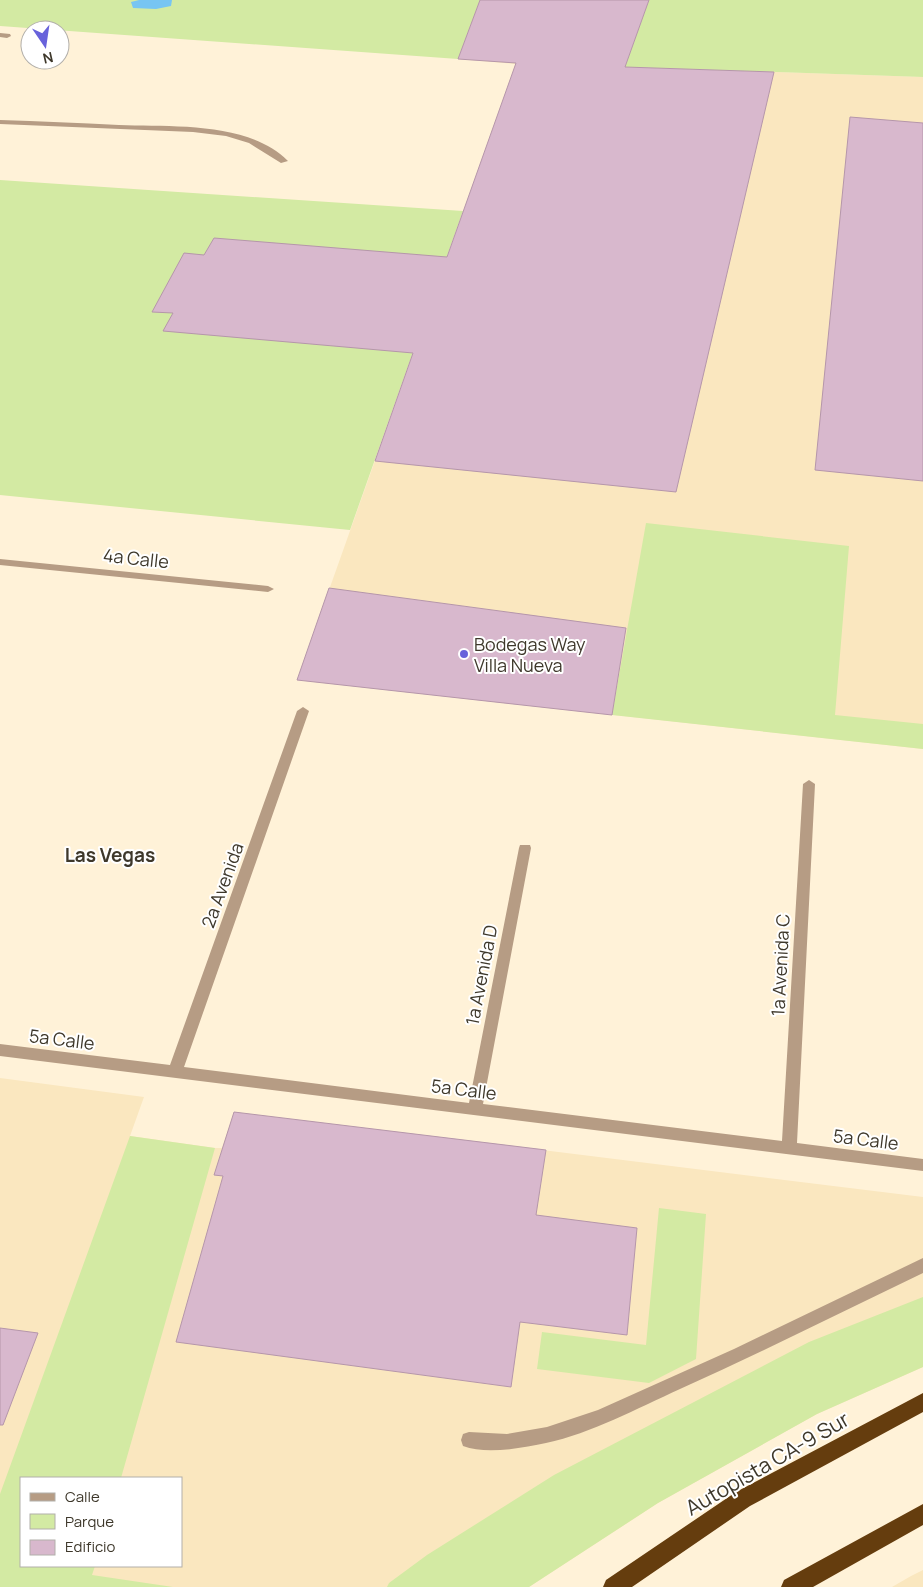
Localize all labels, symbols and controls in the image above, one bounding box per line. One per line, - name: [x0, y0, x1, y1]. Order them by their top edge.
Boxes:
- north arrow: [20, 20, 70, 70]
- text: N: [41, 48, 55, 69]
- street label: 4a Calle: [102, 543, 170, 573]
- place label: Bodegas Way Villa Nueva: [474, 632, 586, 677]
- marker: Bodegas Way Villa Nueva: [458, 648, 470, 660]
- street label: 2a Avenida: [195, 839, 249, 931]
- district label: Las Vegas: [65, 842, 155, 868]
- street label: 1a Avenida C: [765, 913, 795, 1017]
- street label: 1a Avenida D: [460, 923, 502, 1027]
- street label: 5a Calle: [28, 1023, 96, 1055]
- street label: 5a Calle: [430, 1073, 498, 1105]
- street label: 5a Calle: [832, 1123, 900, 1155]
- street label: Autopista CA-9 Sur: [680, 1404, 854, 1521]
- legend: [20, 1477, 182, 1567]
- text: Calle: [65, 1486, 100, 1507]
- text: Parque: [65, 1511, 114, 1532]
- text: Edificio: [65, 1536, 116, 1557]

